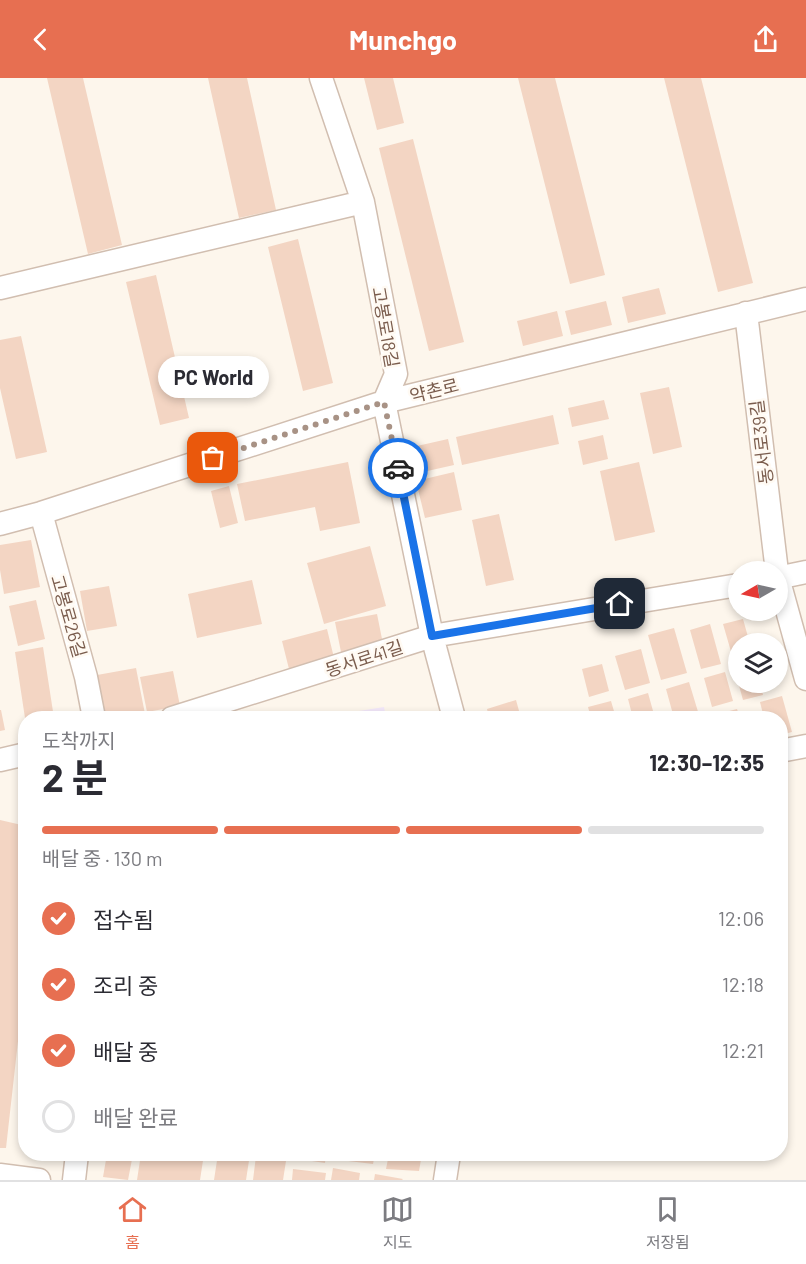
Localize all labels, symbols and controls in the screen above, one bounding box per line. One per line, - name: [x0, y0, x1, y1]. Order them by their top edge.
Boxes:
- icon: back: [24, 23, 57, 56]
- text: Munchgo: [349, 23, 457, 55]
- icon: share: [749, 23, 782, 56]
- street label: 고봉로18길: [368, 285, 404, 369]
- callout: PC World: [158, 356, 268, 398]
- text: PC World: [174, 365, 253, 389]
- street label: 약촌로: [407, 373, 461, 407]
- street label: 동서로39길: [745, 399, 777, 485]
- pin: [187, 432, 238, 483]
- courier: [368, 438, 428, 498]
- icon: bag: [196, 441, 229, 474]
- icon: car: [382, 452, 415, 485]
- north arrow: [728, 561, 788, 621]
- map controls: [728, 561, 788, 693]
- street label: 고봉로26길: [47, 572, 91, 660]
- pin: [594, 578, 645, 629]
- icon: home: [603, 587, 636, 620]
- button: layers: [728, 633, 788, 693]
- street label: 동서로41길: [322, 635, 406, 681]
- text: 도착까지: [42, 728, 116, 752]
- text: 12:30–12:35: [649, 749, 764, 775]
- text: 2 분: [42, 753, 108, 800]
- text: 배달 중 · 130 m: [42, 846, 163, 870]
- icon: check: [42, 902, 75, 935]
- text: 접수됨: [93, 906, 154, 932]
- text: 12:06: [718, 906, 764, 930]
- icon: check: [42, 968, 75, 1001]
- text: 조리 중: [93, 972, 158, 998]
- text: 12:18: [722, 972, 764, 996]
- icon: check: [42, 1034, 75, 1067]
- text: 배달 중: [93, 1038, 158, 1064]
- text: 12:21: [722, 1038, 764, 1062]
- text: 배달 완료: [93, 1104, 178, 1130]
- tab: 홈: [116, 1193, 149, 1253]
- tab: 지도: [381, 1193, 414, 1253]
- tab: 저장됨: [646, 1193, 690, 1253]

